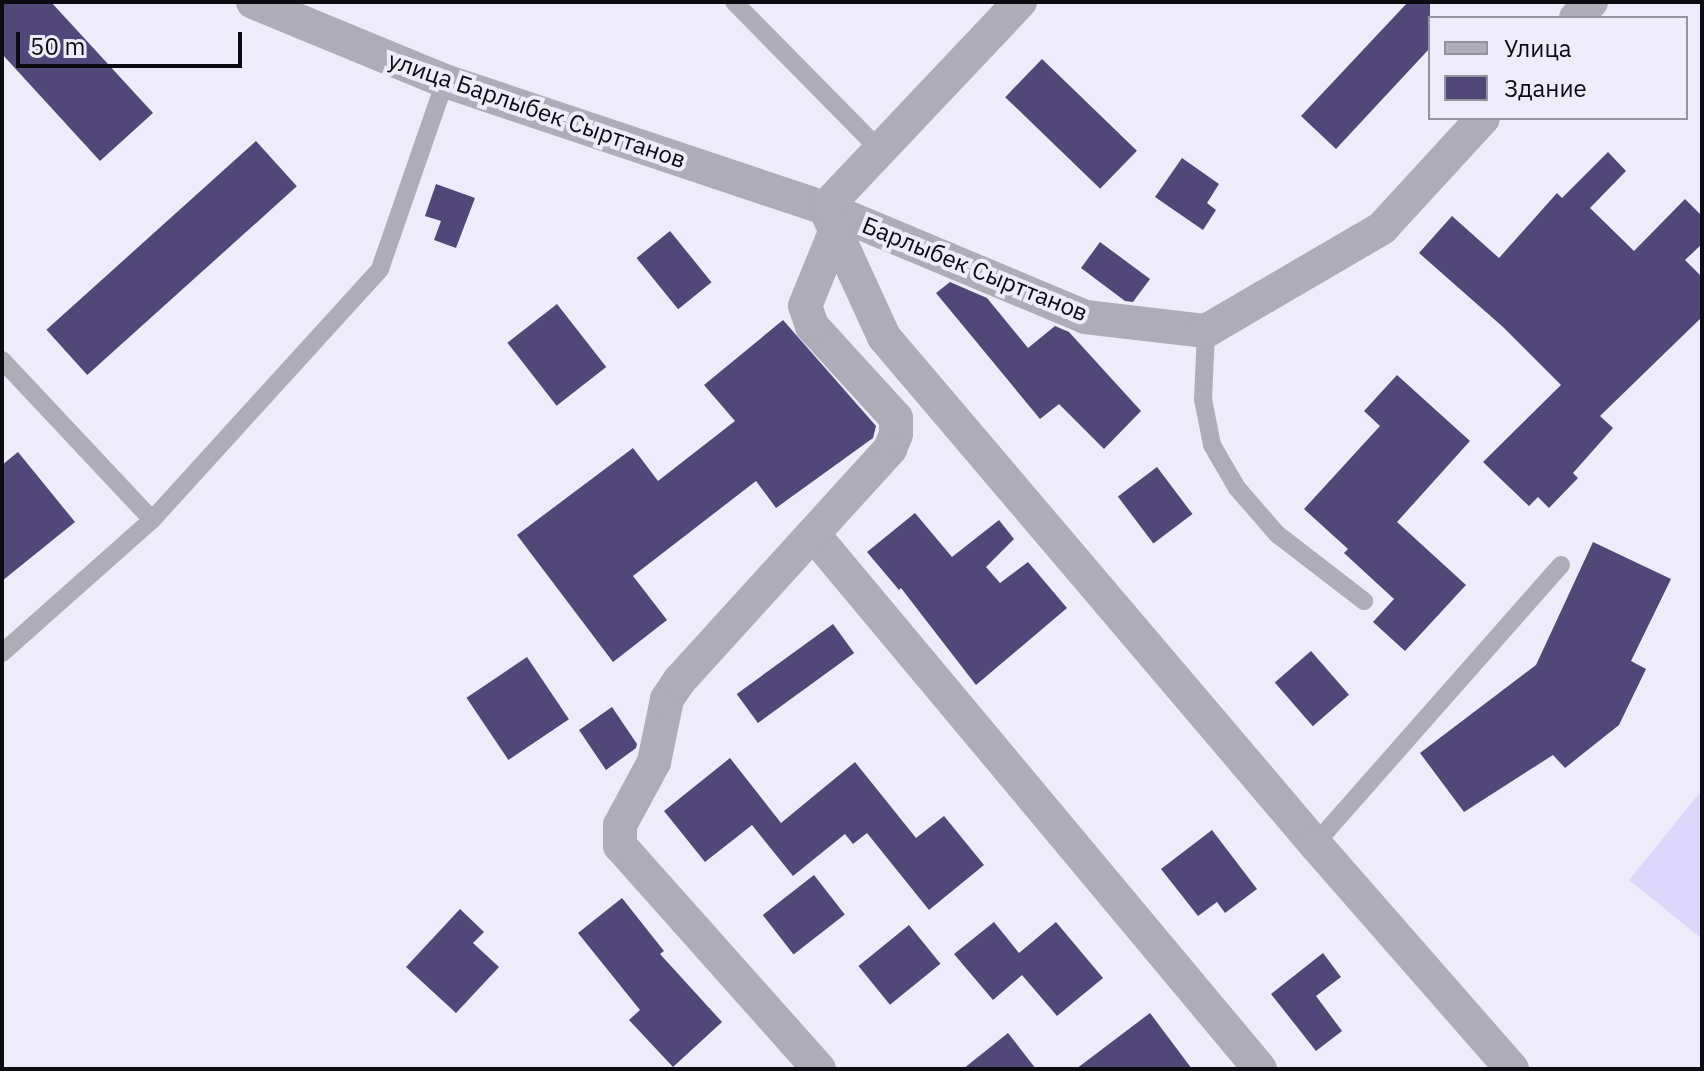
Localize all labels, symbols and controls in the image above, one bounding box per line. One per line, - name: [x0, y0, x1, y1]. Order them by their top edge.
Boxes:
- scale bar: [20, 16, 246, 66]
- legend: [1428, 16, 1688, 120]
- text: 50 m: [30, 30, 85, 62]
- text: Улица: [1504, 32, 1572, 64]
- street label: улица Барлыбек Сырттанов: [384, 45, 690, 175]
- text: Здание: [1504, 72, 1587, 104]
- street label: Барлыбек Сырттанов: [858, 211, 1092, 327]

